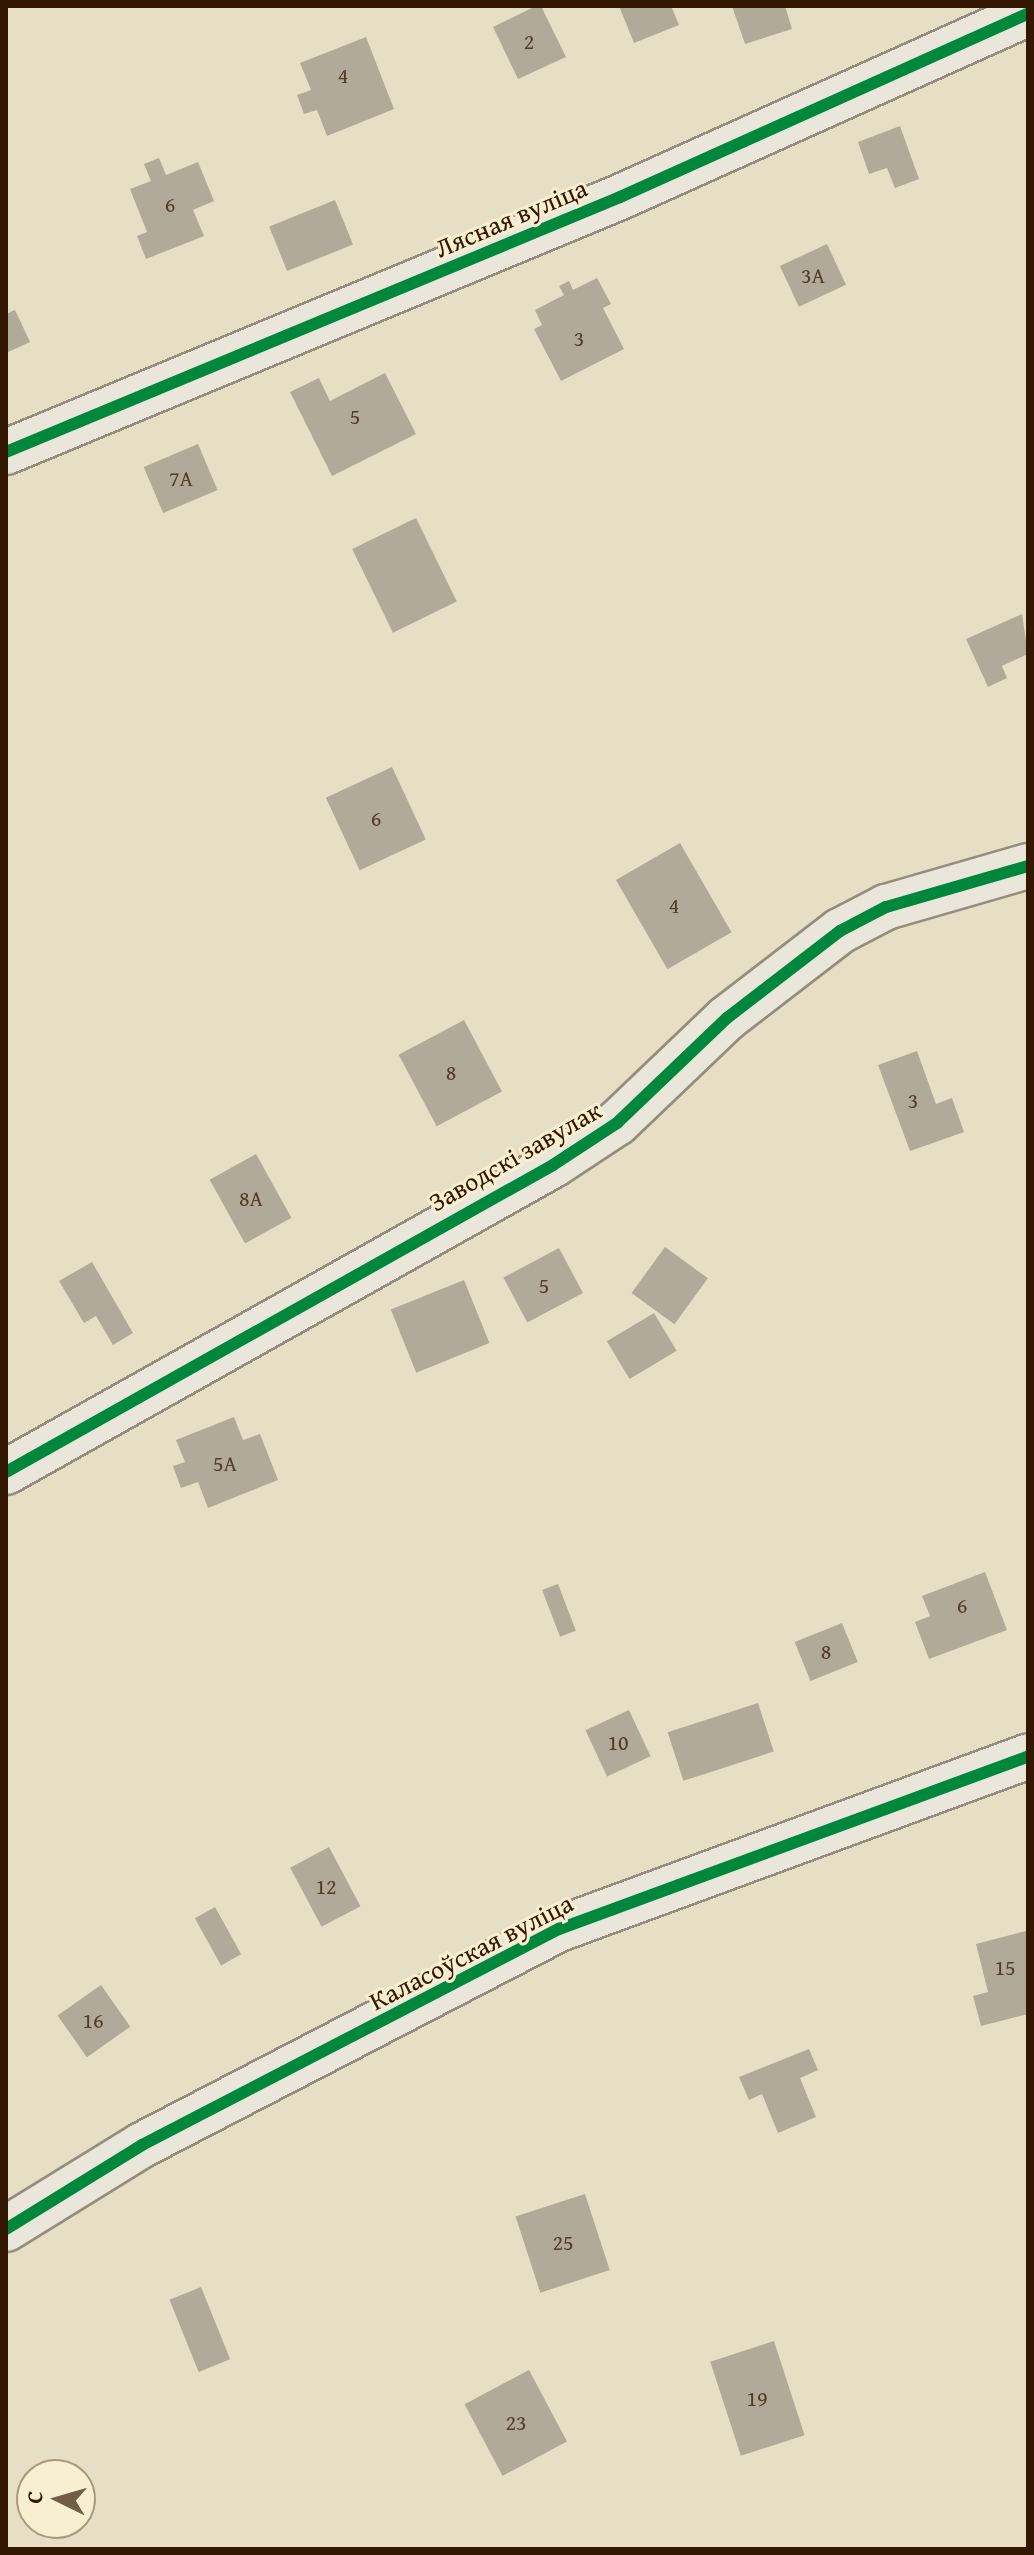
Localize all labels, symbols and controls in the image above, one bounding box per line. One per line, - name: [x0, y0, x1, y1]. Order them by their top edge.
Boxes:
- house number: 2: [524, 29, 534, 55]
- house number: 4: [338, 63, 348, 89]
- street label: Лясная вуліца: [430, 172, 592, 264]
- house number: 6: [165, 192, 175, 218]
- house number: 3А: [801, 263, 825, 289]
- house number: 3: [574, 326, 584, 352]
- house number: 5: [350, 404, 360, 430]
- house number: 7А: [169, 466, 193, 492]
- house number: 6: [371, 806, 381, 832]
- house number: 4: [669, 893, 679, 919]
- house number: 8: [446, 1060, 456, 1086]
- house number: 3: [908, 1088, 918, 1114]
- street label: Заводскі завулак: [423, 1094, 607, 1218]
- house number: 8А: [239, 1186, 263, 1212]
- house number: 5: [539, 1273, 549, 1299]
- house number: 5А: [213, 1451, 237, 1477]
- house number: 6: [957, 1593, 967, 1619]
- house number: 8: [821, 1639, 831, 1665]
- house number: 10: [607, 1730, 629, 1756]
- house number: 12: [315, 1874, 337, 1900]
- street label: Каласоўская вуліца: [364, 1887, 578, 2017]
- house number: 15: [994, 1955, 1016, 1981]
- house number: 16: [82, 2008, 104, 2034]
- house number: 25: [552, 2230, 574, 2256]
- house number: 19: [746, 2386, 768, 2412]
- house number: 23: [505, 2410, 527, 2436]
- north arrow: [16, 2459, 96, 2539]
- text: С: [18, 2489, 51, 2505]

